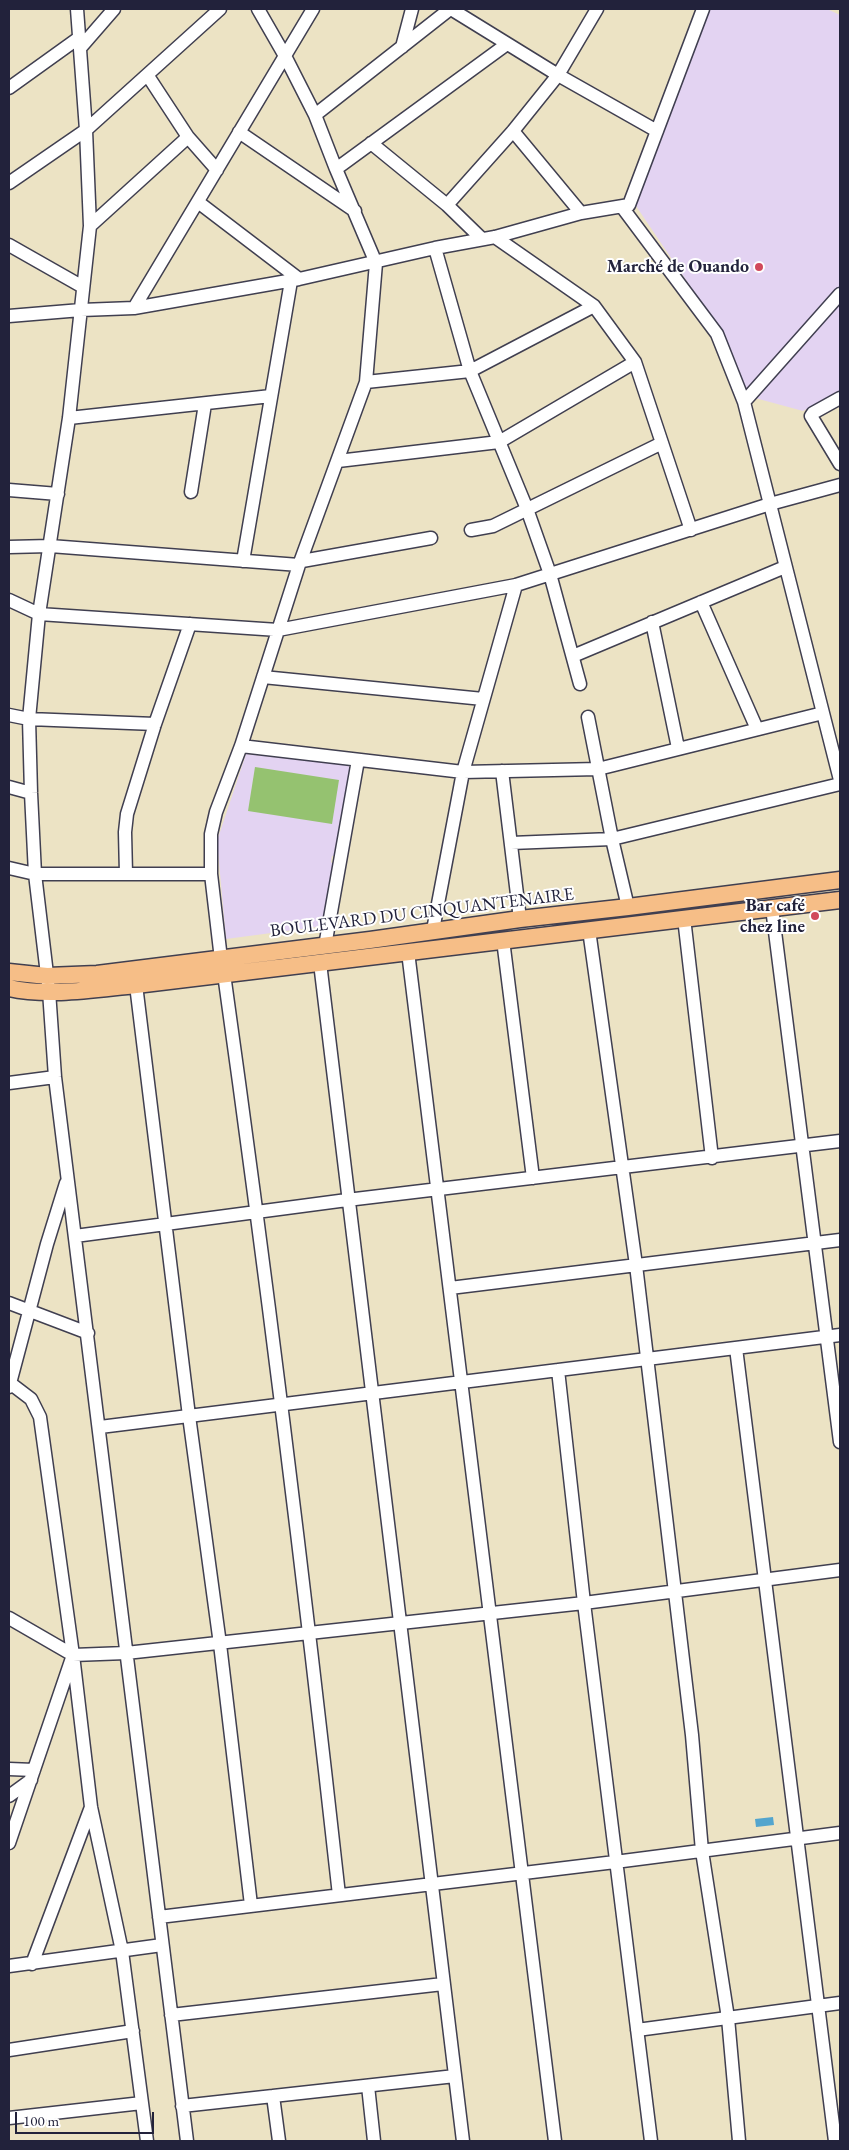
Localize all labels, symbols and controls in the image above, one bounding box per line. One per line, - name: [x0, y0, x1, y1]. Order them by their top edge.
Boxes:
- place label: Marché de Ouando: [607, 256, 749, 278]
- marker: Marché de Ouando: [753, 261, 765, 273]
- street label: BOULEVARD DU CINQUANTENAIRE: [269, 884, 575, 942]
- place label: Bar café chez line: [740, 895, 805, 938]
- marker: Bar café chez line: [809, 910, 821, 922]
- scale bar: [18, 2102, 156, 2134]
- text: 100 m: [23, 2111, 59, 2130]

